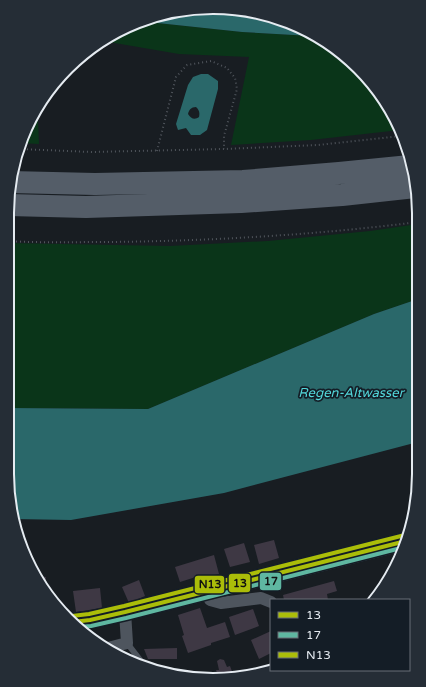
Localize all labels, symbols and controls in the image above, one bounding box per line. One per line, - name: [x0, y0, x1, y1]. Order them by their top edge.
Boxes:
- water label: Regen-Altwasser: [298, 385, 406, 401]
- line badge: 17: [259, 572, 282, 591]
- line badge: 13: [228, 573, 251, 593]
- line badge: N13: [194, 575, 225, 594]
- text: 17: [264, 575, 278, 588]
- text: 13: [233, 577, 247, 590]
- text: N13: [199, 578, 221, 591]
- legend: [270, 599, 410, 671]
- text: 13: [306, 608, 321, 622]
- text: 17: [306, 628, 321, 642]
- text: N13: [306, 648, 331, 662]

